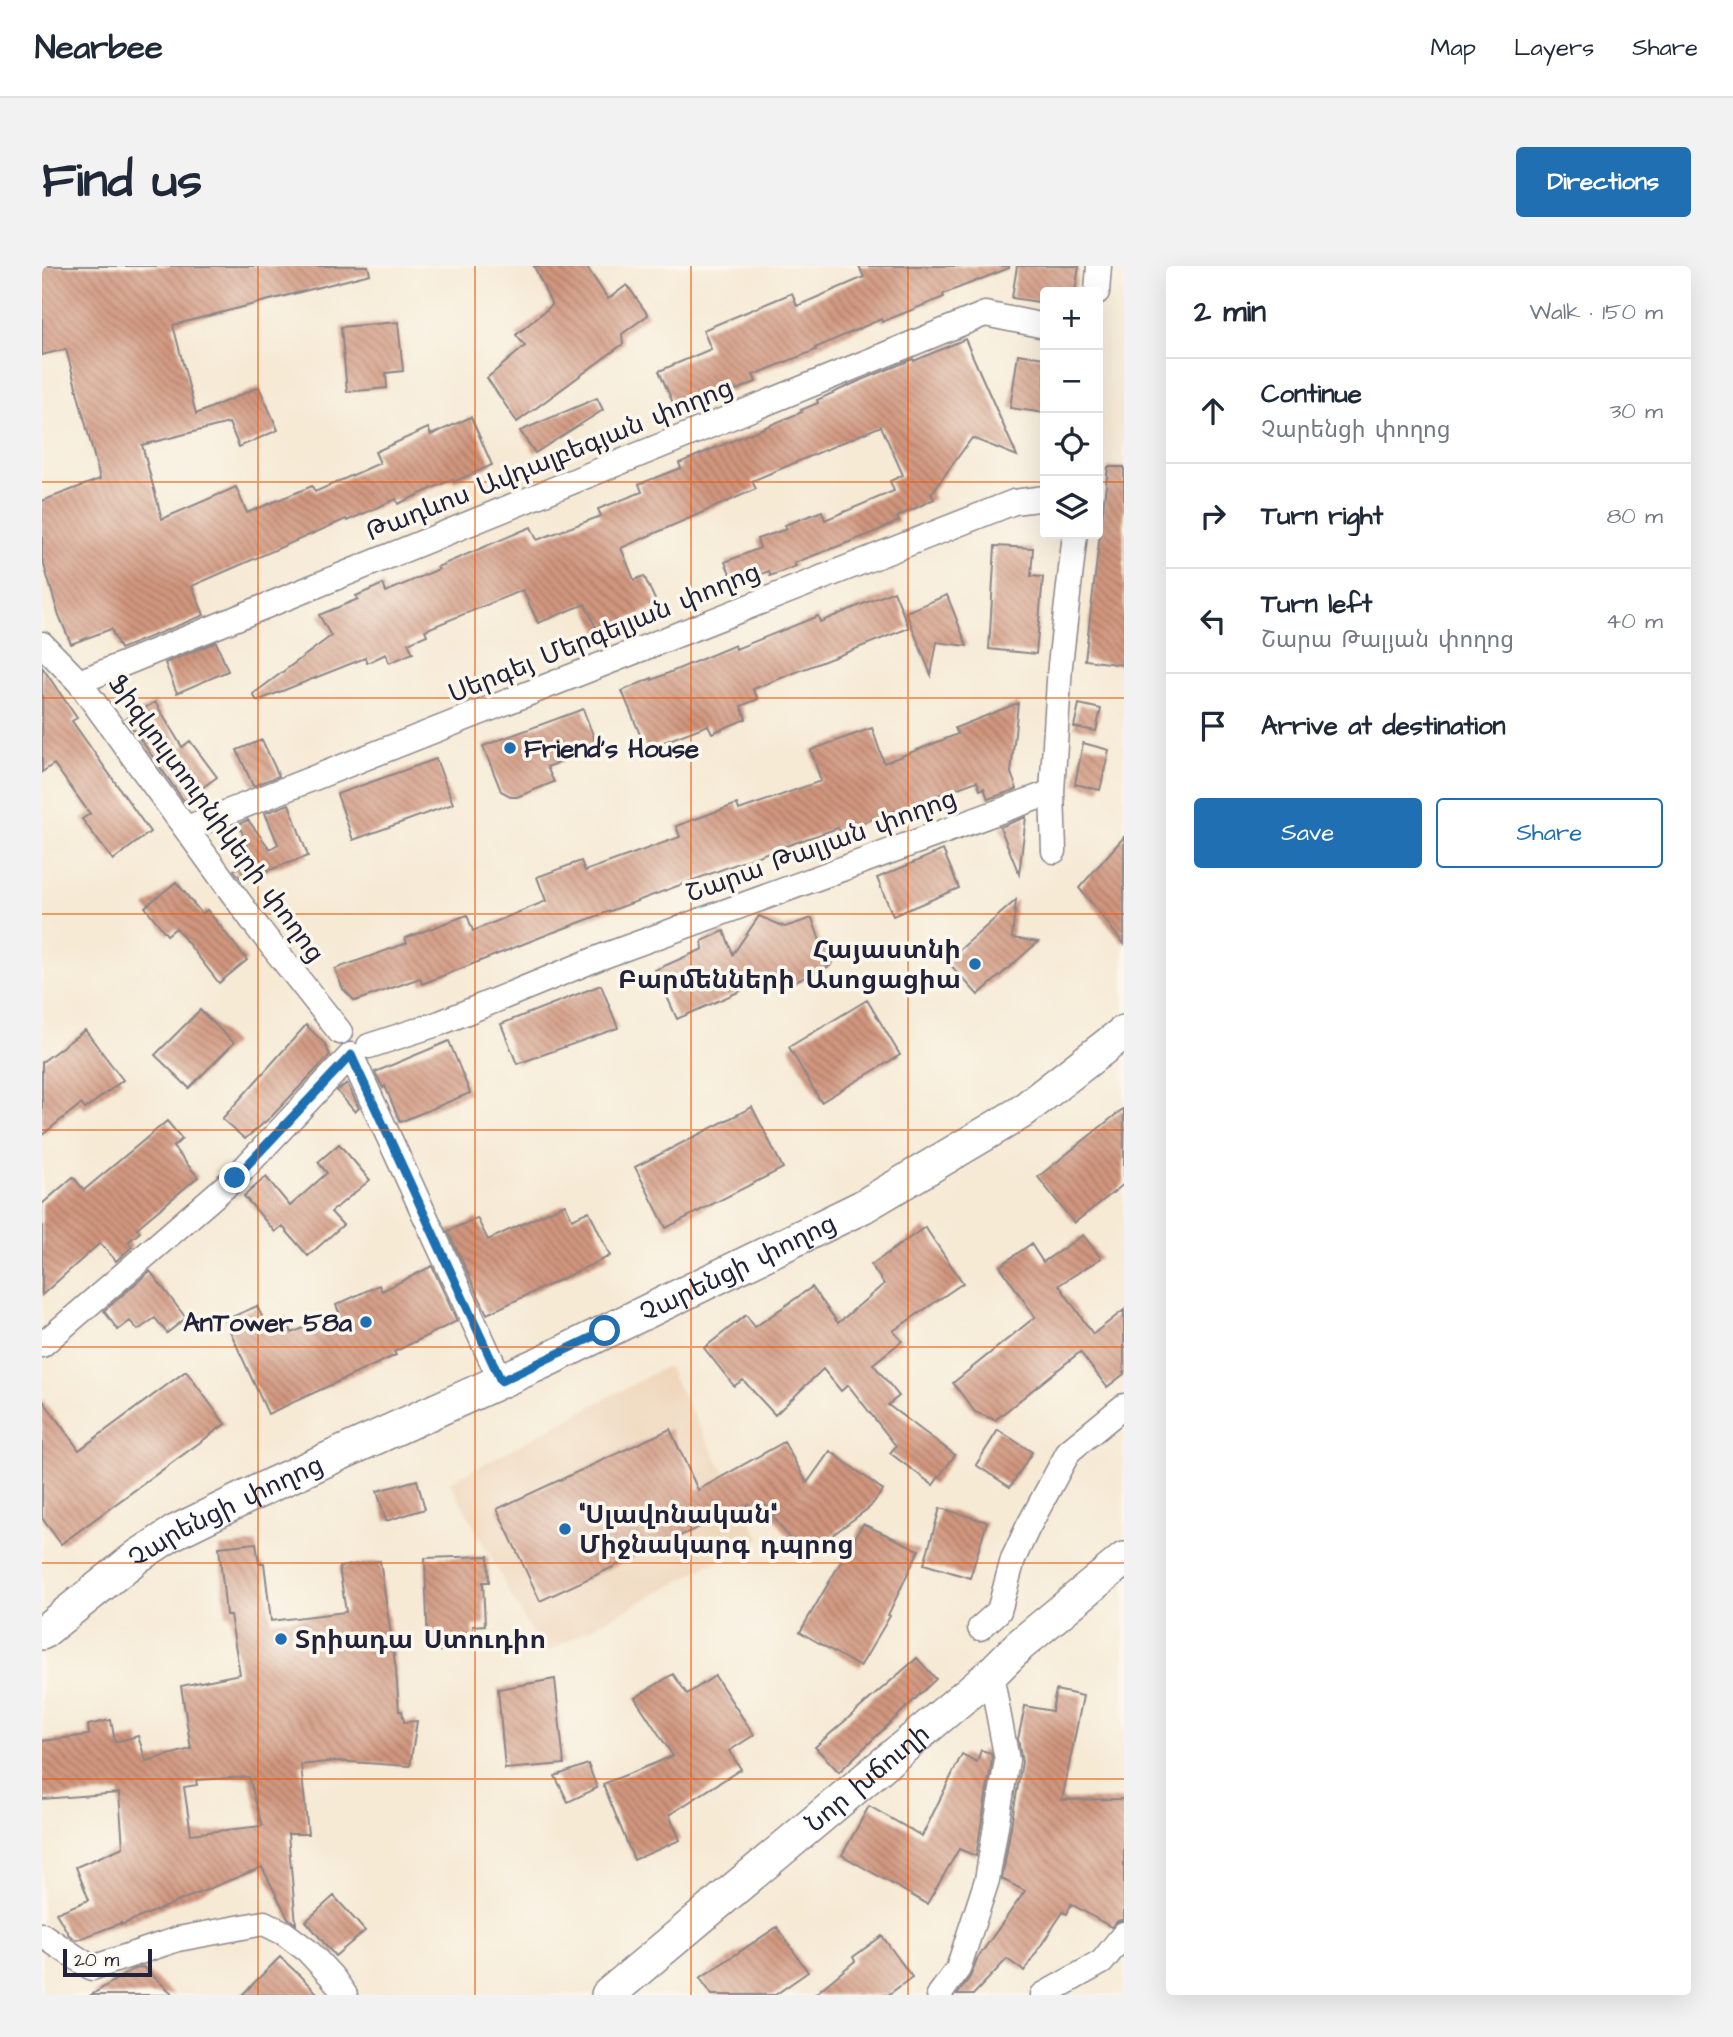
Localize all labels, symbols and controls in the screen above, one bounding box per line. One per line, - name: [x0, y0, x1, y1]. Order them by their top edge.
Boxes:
- text: Nearbee: [35, 25, 163, 71]
- text: Map: [1431, 31, 1476, 65]
- text: Layers: [1514, 31, 1594, 65]
- text: Share: [1632, 31, 1698, 65]
- button: Directions: [1516, 147, 1691, 217]
- text: Find us: [42, 148, 202, 216]
- map controls: [1040, 287, 1103, 539]
- button: +: [1040, 287, 1103, 350]
- text: 2 min: [1194, 291, 1266, 333]
- text: Walk · 150 m: [1529, 296, 1663, 328]
- button: −: [1040, 350, 1103, 413]
- street label: Թադևոս Ավդալբեգյան փողոց: [360, 370, 738, 550]
- text: Continue: [1261, 376, 1362, 412]
- icon: ahead: [1194, 392, 1232, 430]
- text: 30 m: [1610, 395, 1663, 427]
- button: locate: [1040, 413, 1103, 476]
- text: Չարենցի փողոց: [1261, 414, 1451, 446]
- button: layers: [1040, 476, 1103, 539]
- icon: right: [1194, 497, 1232, 535]
- text: Turn right: [1261, 498, 1383, 534]
- text: 80 m: [1606, 500, 1663, 532]
- street label: Սերգեյ Մերգելյան փողոց: [443, 554, 766, 712]
- text: Turn left: [1261, 586, 1372, 622]
- icon: left: [1194, 602, 1232, 640]
- text: 40 m: [1606, 605, 1663, 637]
- text: Շարա Թալյան փողոց: [1261, 624, 1514, 656]
- street label: Ֆիզկուլտուրնիկերի փողոց: [99, 667, 333, 970]
- icon: arrive: [1194, 707, 1232, 745]
- text: Arrive at destination: [1261, 708, 1506, 744]
- place label: Friend's House: [524, 731, 699, 767]
- marker: Friend's House: [502, 740, 518, 756]
- street label: Շարա Թալյան փողոց: [681, 780, 962, 912]
- button: Save: [1194, 798, 1422, 868]
- button: Share: [1436, 798, 1663, 868]
- place label: Հայաստնի Բարմենների Ասոցացիա: [618, 932, 961, 998]
- marker: Հայաստնի Բարմենների Ասոցացիա: [967, 956, 983, 972]
- route end: [219, 1162, 250, 1193]
- street label: Չարենցի փողոց: [634, 1205, 842, 1331]
- place label: AnTower 58a: [183, 1305, 353, 1341]
- marker: AnTower 58a: [358, 1314, 374, 1330]
- route start: [589, 1315, 620, 1346]
- street label: Չարենցի փողոց: [121, 1447, 329, 1576]
- place label: "Սլավոնական" Միջնակարգ դպրոց: [579, 1497, 854, 1563]
- marker: "Սլավոնական" Միջնակարգ դպրոց: [557, 1521, 573, 1537]
- place label: Տրիադա Ստուդիո: [295, 1622, 546, 1658]
- marker: Տրիադա Ստուդիո: [273, 1631, 289, 1647]
- street label: Նոր խճուղի: [798, 1716, 938, 1841]
- scale bar: [63, 1946, 152, 1978]
- text: 20 m: [74, 1947, 119, 1974]

